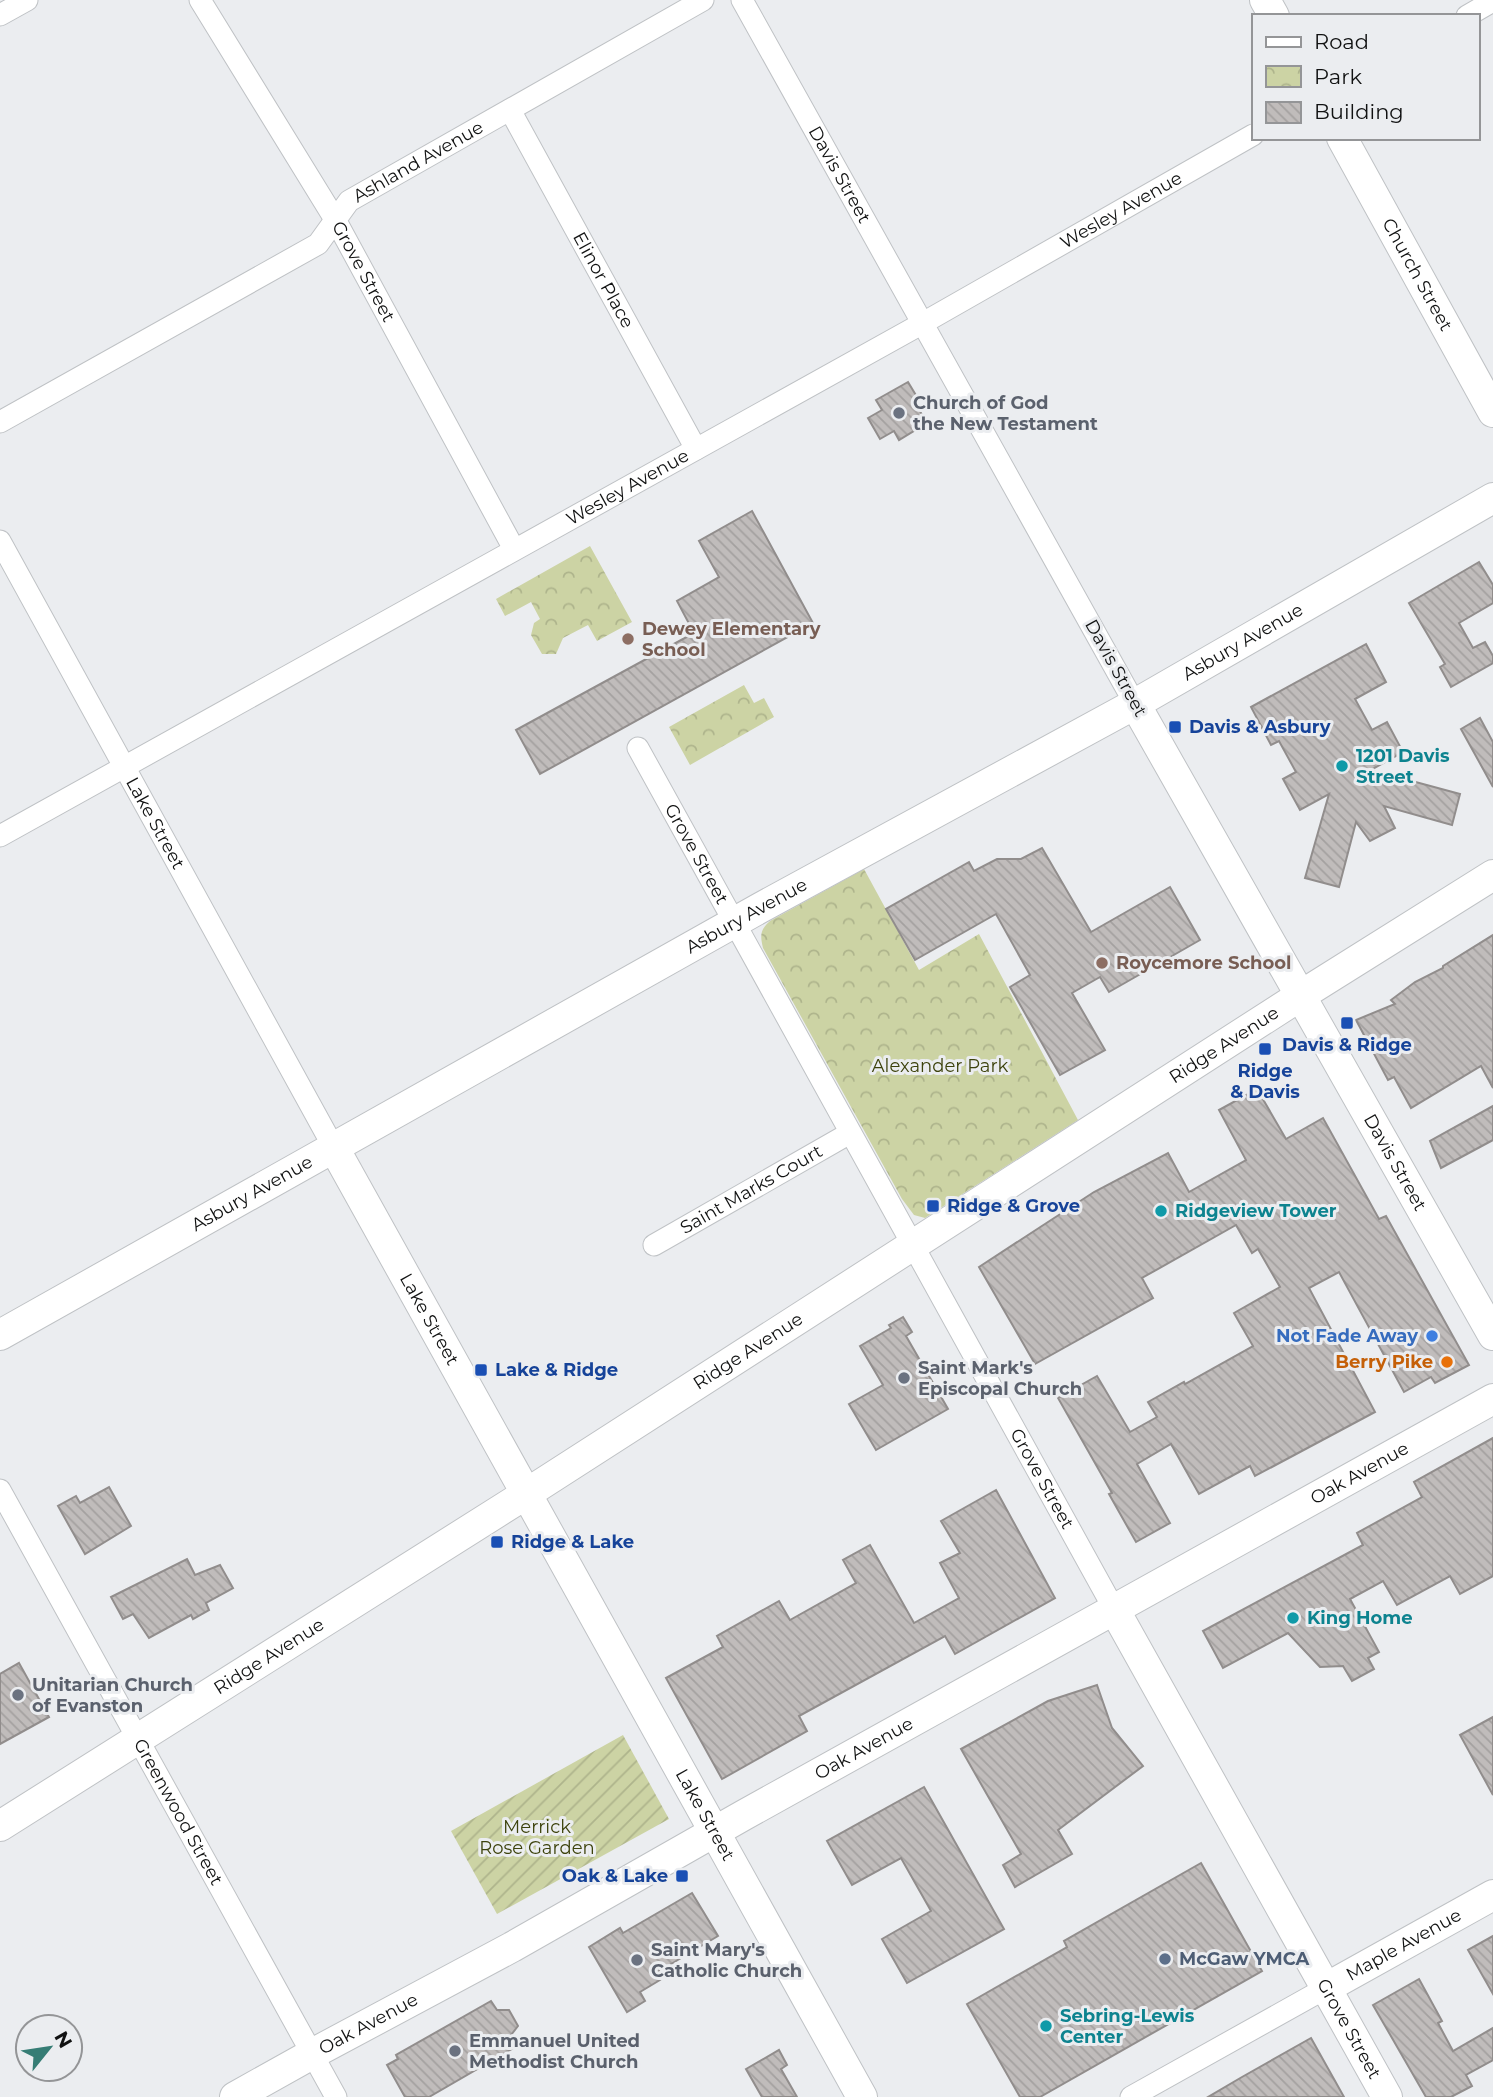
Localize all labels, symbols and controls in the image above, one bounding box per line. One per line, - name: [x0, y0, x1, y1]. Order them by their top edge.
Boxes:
- legend: [1252, 14, 1479, 140]
- text: Road: [1314, 29, 1369, 54]
- text: Park: [1314, 64, 1362, 89]
- text: Building: [1314, 99, 1404, 124]
- street label: Ashland Avenue: [349, 116, 487, 207]
- street label: Davis Street: [804, 122, 875, 227]
- street label: Wesley Avenue: [1056, 167, 1186, 254]
- street label: Church Street: [1377, 214, 1457, 335]
- street label: Grove Street: [327, 217, 400, 326]
- street label: Elinor Place: [568, 228, 639, 332]
- place label: Church of God the New Testament: [913, 392, 1098, 435]
- marker: Church of God the New Testament: [891, 405, 907, 421]
- street label: Wesley Avenue: [562, 444, 693, 530]
- street label: Asbury Avenue: [1179, 599, 1307, 685]
- street label: Davis Street: [1080, 616, 1152, 720]
- place label: Dewey Elementary School: [642, 618, 821, 661]
- marker: Dewey Elementary School: [620, 631, 636, 647]
- place label: Davis & Asbury: [1189, 716, 1331, 738]
- marker: Davis & Asbury: [1167, 719, 1183, 735]
- place label: 1201 Davis Street: [1356, 745, 1450, 788]
- marker: 1201 Davis Street: [1334, 758, 1350, 774]
- street label: Lake Street: [121, 773, 189, 873]
- street label: Grove Street: [660, 800, 733, 908]
- street label: Asbury Avenue: [682, 873, 811, 958]
- place label: Roycemore School: [1116, 952, 1291, 974]
- marker: Roycemore School: [1094, 955, 1110, 971]
- street label: Ridge Avenue: [1165, 1002, 1283, 1088]
- marker: Davis & Ridge: [1339, 1015, 1355, 1031]
- place label: Davis & Ridge: [1282, 1034, 1412, 1056]
- marker: Ridge & Davis: [1257, 1041, 1273, 1057]
- park label: Alexander Park: [872, 1055, 1009, 1077]
- place label: Ridge & Davis: [1230, 1060, 1300, 1103]
- street label: Davis Street: [1359, 1110, 1431, 1215]
- street label: Saint Marks Court: [676, 1140, 826, 1239]
- street label: Asbury Avenue: [187, 1151, 317, 1236]
- place label: Ridge & Grove: [947, 1195, 1080, 1217]
- marker: Ridge & Grove: [925, 1198, 941, 1214]
- place label: Ridgeview Tower: [1175, 1200, 1337, 1222]
- marker: Ridgeview Tower: [1153, 1203, 1169, 1219]
- street label: Lake Street: [395, 1270, 464, 1369]
- street label: Ridge Avenue: [689, 1308, 807, 1394]
- place label: Not Fade Away: [1276, 1325, 1418, 1347]
- marker: Not Fade Away: [1424, 1328, 1440, 1344]
- place label: Berry Pike: [1335, 1351, 1433, 1373]
- marker: Berry Pike: [1439, 1354, 1455, 1370]
- place label: Saint Mark's Episcopal Church: [918, 1357, 1082, 1400]
- place label: Lake & Ridge: [495, 1359, 618, 1381]
- marker: Lake & Ridge: [473, 1362, 489, 1378]
- marker: Saint Mark's Episcopal Church: [896, 1370, 912, 1386]
- street label: Grove Street: [1005, 1425, 1079, 1533]
- street label: Oak Avenue: [1306, 1437, 1413, 1509]
- place label: Ridge & Lake: [511, 1531, 634, 1553]
- marker: Ridge & Lake: [489, 1534, 505, 1550]
- place label: King Home: [1307, 1607, 1413, 1629]
- marker: King Home: [1285, 1610, 1301, 1626]
- street label: Ridge Avenue: [210, 1613, 328, 1699]
- place label: Unitarian Church of Evanston: [32, 1674, 193, 1717]
- marker: Unitarian Church of Evanston: [10, 1687, 26, 1703]
- street label: Oak Avenue: [811, 1712, 917, 1785]
- street label: Greenwood Street: [129, 1735, 228, 1889]
- street label: Lake Street: [671, 1765, 739, 1865]
- park label: Merrick Rose Garden: [479, 1816, 595, 1859]
- place label: Oak & Lake: [562, 1865, 668, 1887]
- marker: Oak & Lake: [674, 1868, 690, 1884]
- street label: Maple Avenue: [1342, 1904, 1465, 1986]
- place label: Saint Mary's Catholic Church: [651, 1939, 802, 1982]
- place label: McGaw YMCA: [1179, 1948, 1309, 1970]
- marker: McGaw YMCA: [1157, 1951, 1173, 1967]
- marker: Saint Mary's Catholic Church: [629, 1952, 645, 1968]
- street label: Grove Street: [1312, 1975, 1386, 2083]
- street label: Oak Avenue: [315, 1988, 422, 2059]
- place label: Sebring-Lewis Center: [1060, 2005, 1195, 2048]
- north arrow: [14, 2013, 84, 2083]
- marker: Sebring-Lewis Center: [1038, 2018, 1054, 2034]
- text: N: [49, 2027, 77, 2052]
- place label: Emmanuel United Methodist Church: [469, 2030, 640, 2073]
- marker: Emmanuel United Methodist Church: [447, 2043, 463, 2059]

